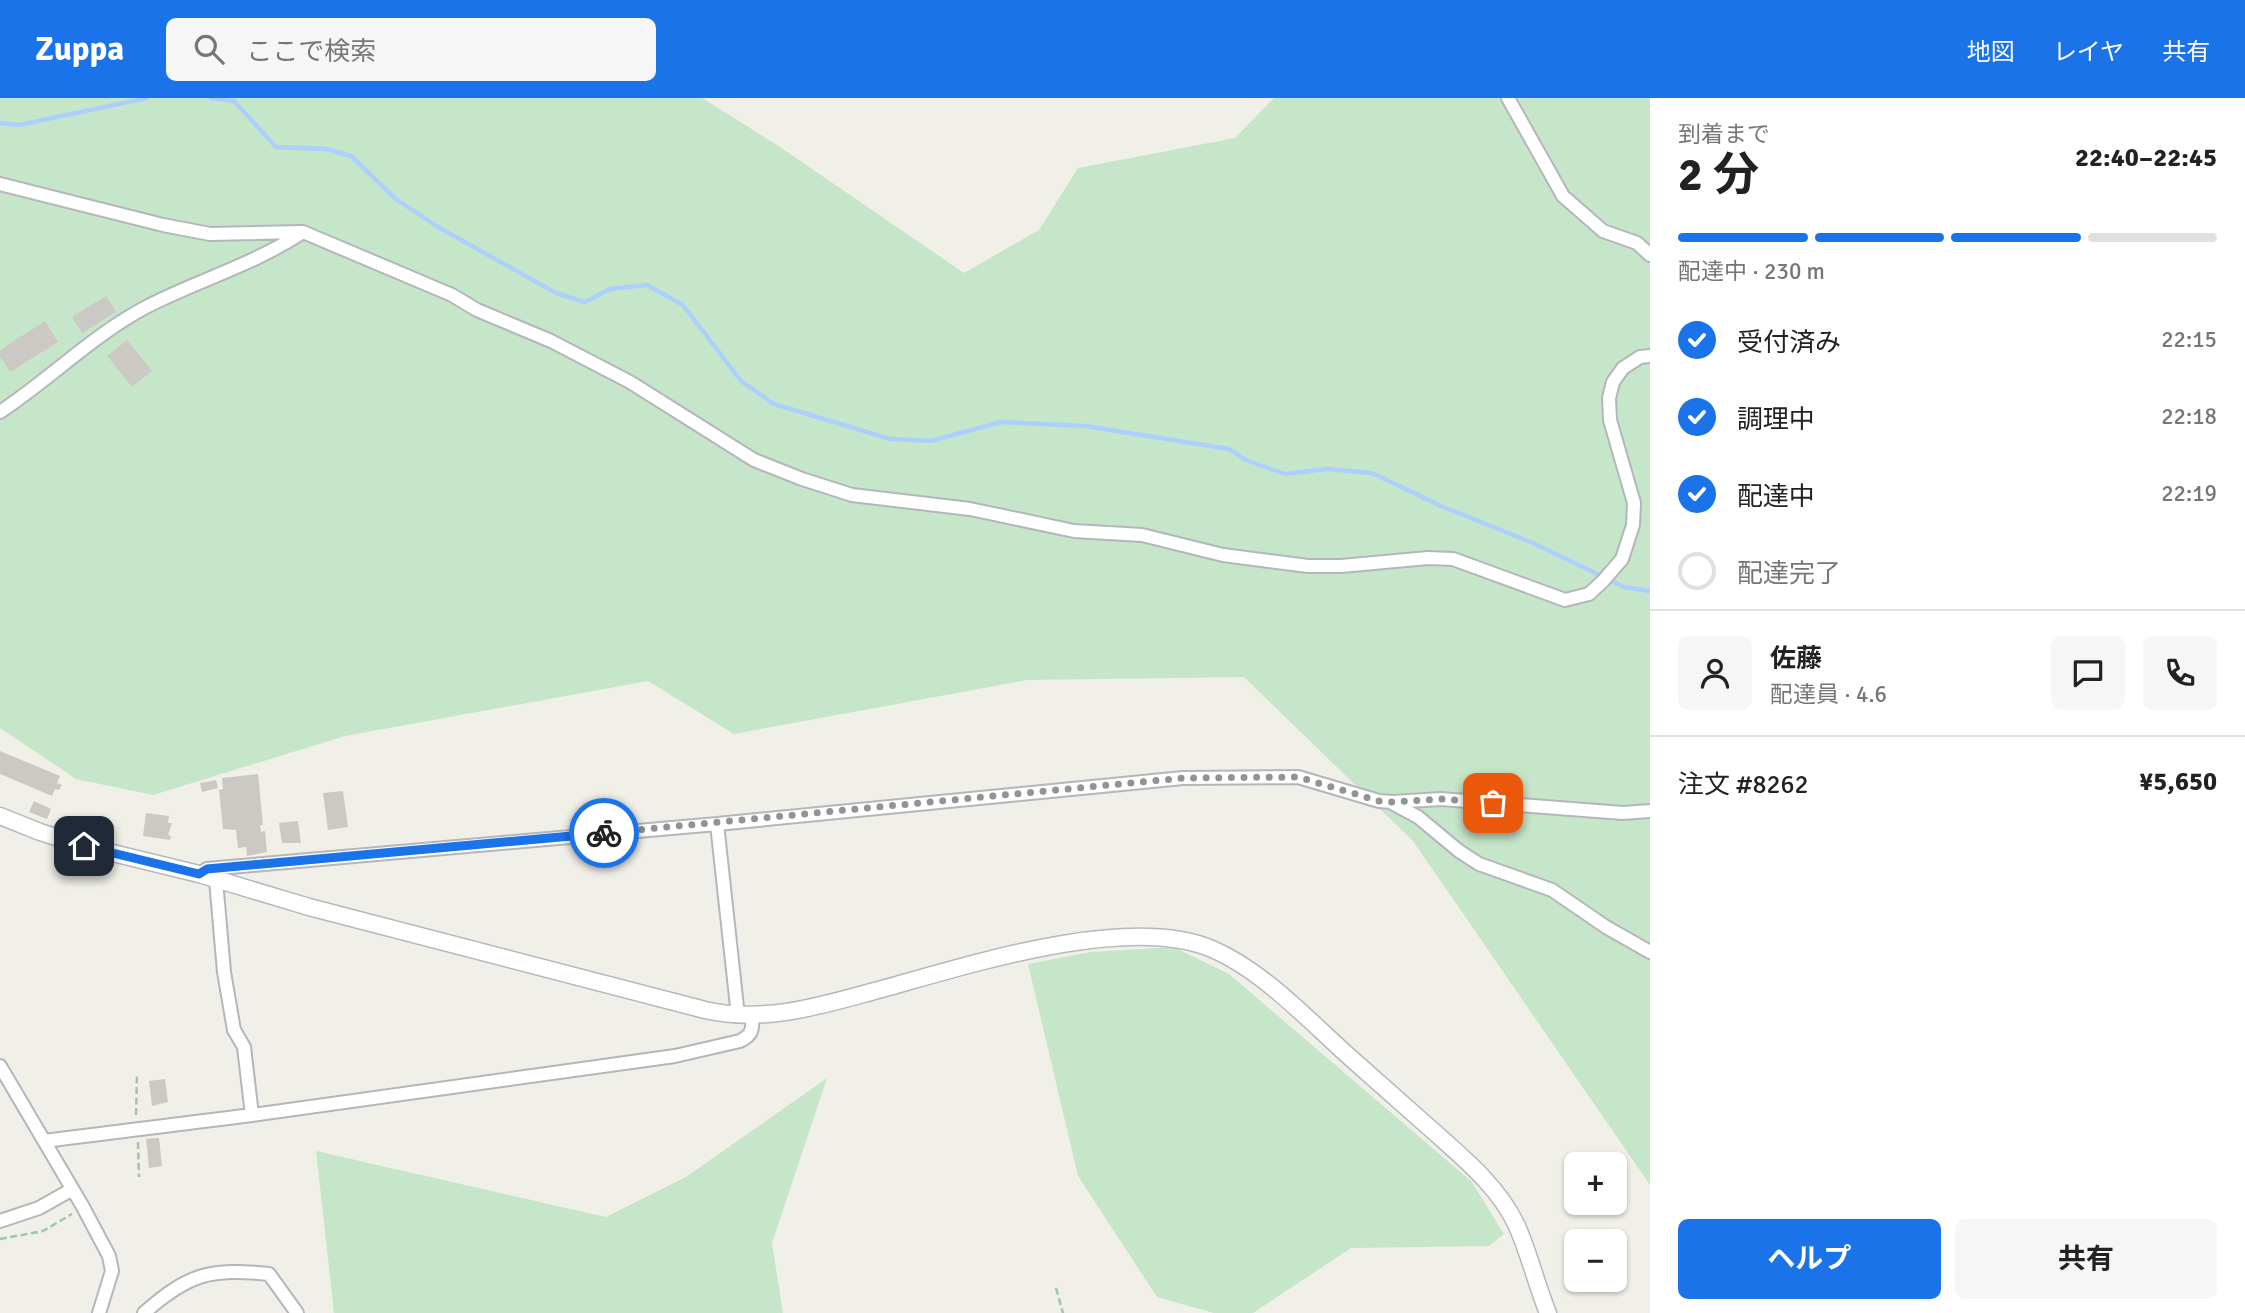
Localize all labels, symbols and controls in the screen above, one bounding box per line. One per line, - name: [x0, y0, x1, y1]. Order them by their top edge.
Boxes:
- search box: [166, 18, 656, 81]
- text: Zuppa: [35, 29, 124, 70]
- icon: search: [190, 30, 228, 68]
- text: ここで検索: [246, 36, 376, 68]
- text: 地図: [1967, 37, 2015, 67]
- text: レイヤ: [2053, 37, 2124, 67]
- text: 共有: [2162, 37, 2210, 67]
- text: 到着まで: [1678, 120, 1770, 149]
- text: 22:40–22:45: [2075, 142, 2217, 174]
- text: 2 分: [1678, 147, 1759, 203]
- text: 配達中 · 230 m: [1678, 257, 1825, 286]
- icon: check: [1678, 321, 1716, 359]
- text: 22:15: [2161, 325, 2217, 354]
- text: 受付済み: [1737, 327, 1841, 359]
- icon: check: [1678, 398, 1716, 436]
- text: 22:18: [2161, 402, 2217, 431]
- text: 調理中: [1737, 404, 1815, 436]
- icon: check: [1678, 475, 1716, 513]
- text: 22:19: [2161, 479, 2217, 508]
- text: 配達中: [1737, 481, 1815, 513]
- text: 配達完了: [1737, 558, 1841, 590]
- button: person: [1678, 636, 1752, 710]
- button: chat: [2051, 636, 2125, 710]
- button: phone: [2143, 636, 2217, 710]
- text: 佐藤: [1770, 643, 1822, 675]
- text: 配達員 · 4.6: [1770, 680, 1887, 709]
- text: ¥5,650: [2139, 766, 2217, 798]
- text: 注文 #8262: [1678, 769, 1809, 801]
- pin: [1463, 773, 1523, 833]
- icon: bag: [1474, 784, 1512, 822]
- courier: [569, 798, 639, 868]
- icon: bike: [585, 814, 623, 852]
- pin: [54, 816, 114, 876]
- icon: home: [65, 827, 103, 865]
- map controls: [1564, 1152, 1627, 1292]
- button: +: [1564, 1152, 1627, 1215]
- button: ヘルプ: [1678, 1219, 1941, 1299]
- button: 共有: [1955, 1219, 2217, 1299]
- button: −: [1564, 1229, 1627, 1292]

